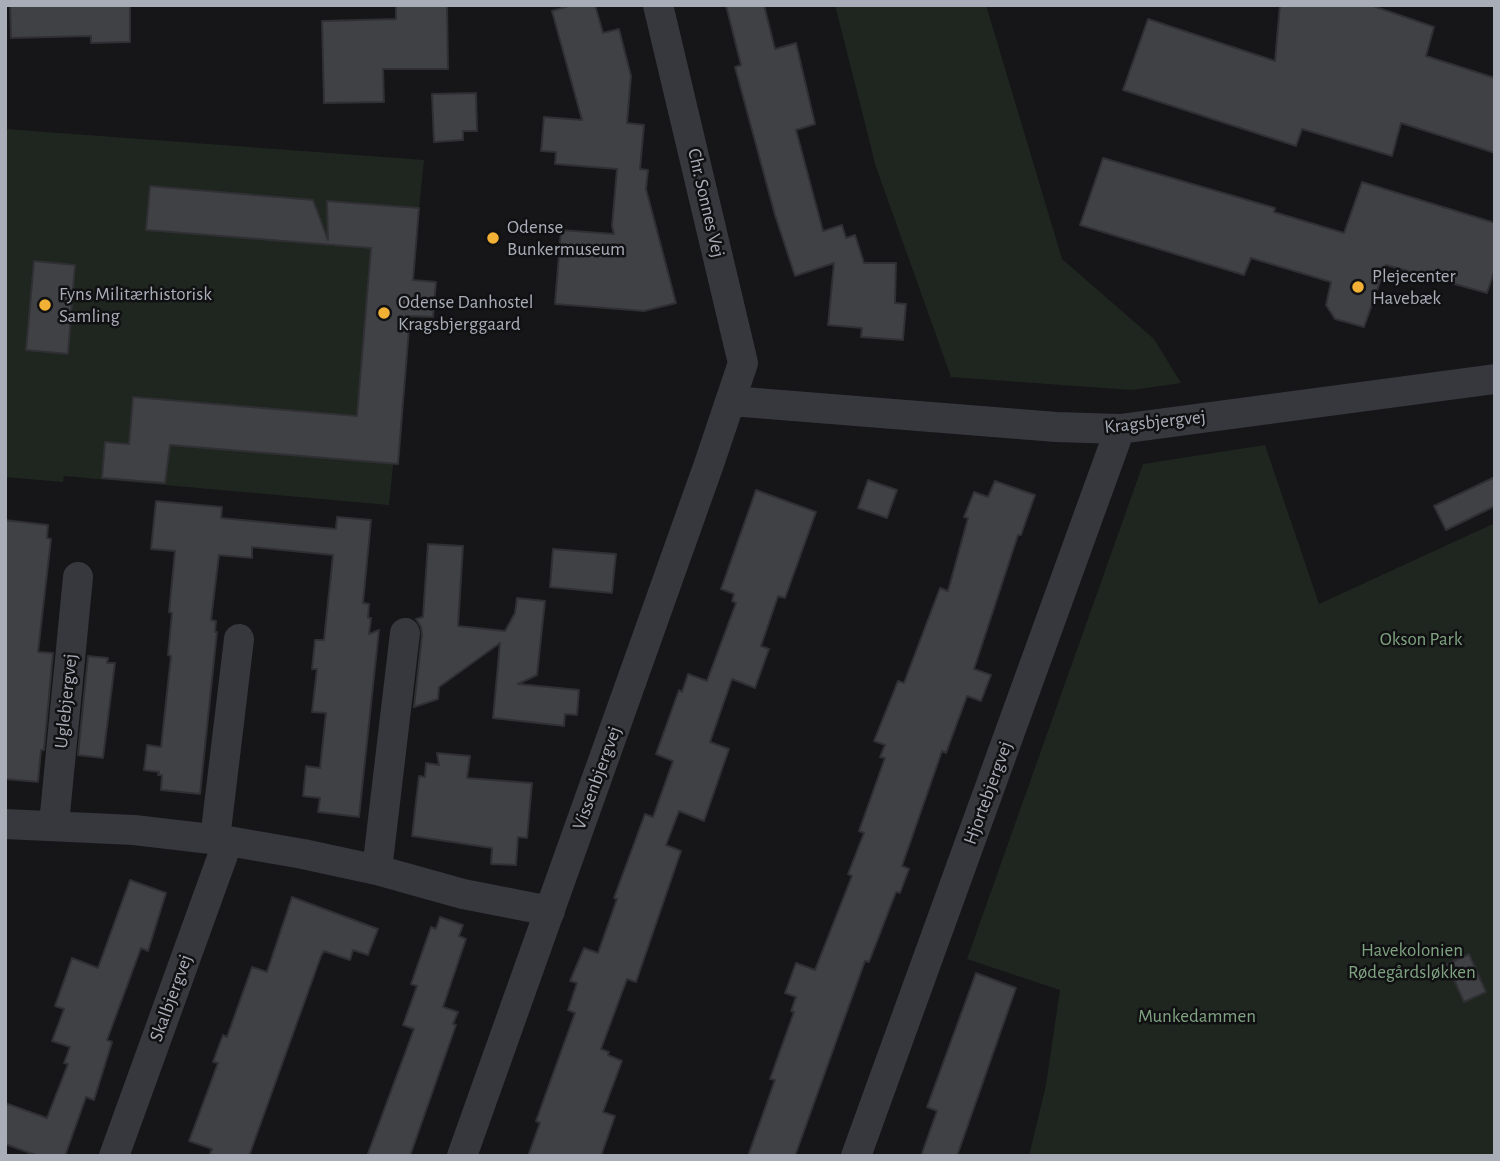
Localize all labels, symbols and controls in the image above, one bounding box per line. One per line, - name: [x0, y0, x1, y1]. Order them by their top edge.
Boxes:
- street label: Chr. Sonnes Vej: [682, 146, 730, 260]
- place label: Odense Bunkermuseum: [507, 216, 625, 260]
- marker: Odense Bunkermuseum: [485, 230, 501, 246]
- place label: Plejecenter Havebæk: [1372, 265, 1456, 309]
- marker: Plejecenter Havebæk: [1350, 279, 1366, 295]
- place label: Fyns Militærhistorisk Samling: [59, 283, 212, 327]
- place label: Odense Danhostel Kragsbjerggaard: [398, 291, 534, 335]
- marker: Fyns Militærhistorisk Samling: [37, 297, 53, 313]
- marker: Odense Danhostel Kragsbjerggaard: [376, 305, 392, 321]
- street label: Kragsbjergvej: [1103, 405, 1207, 439]
- park label: Okson Park: [1380, 628, 1462, 650]
- street label: Uglebjergvej: [50, 653, 82, 749]
- street label: Vissenbjergvej: [568, 723, 626, 833]
- street label: Hjortebjergvej: [959, 738, 1017, 848]
- park label: Havekolonien Rødegårdsløkken: [1348, 939, 1476, 983]
- street label: Skalbjergvej: [145, 951, 197, 1045]
- park label: Munkedammen: [1138, 1005, 1256, 1027]

